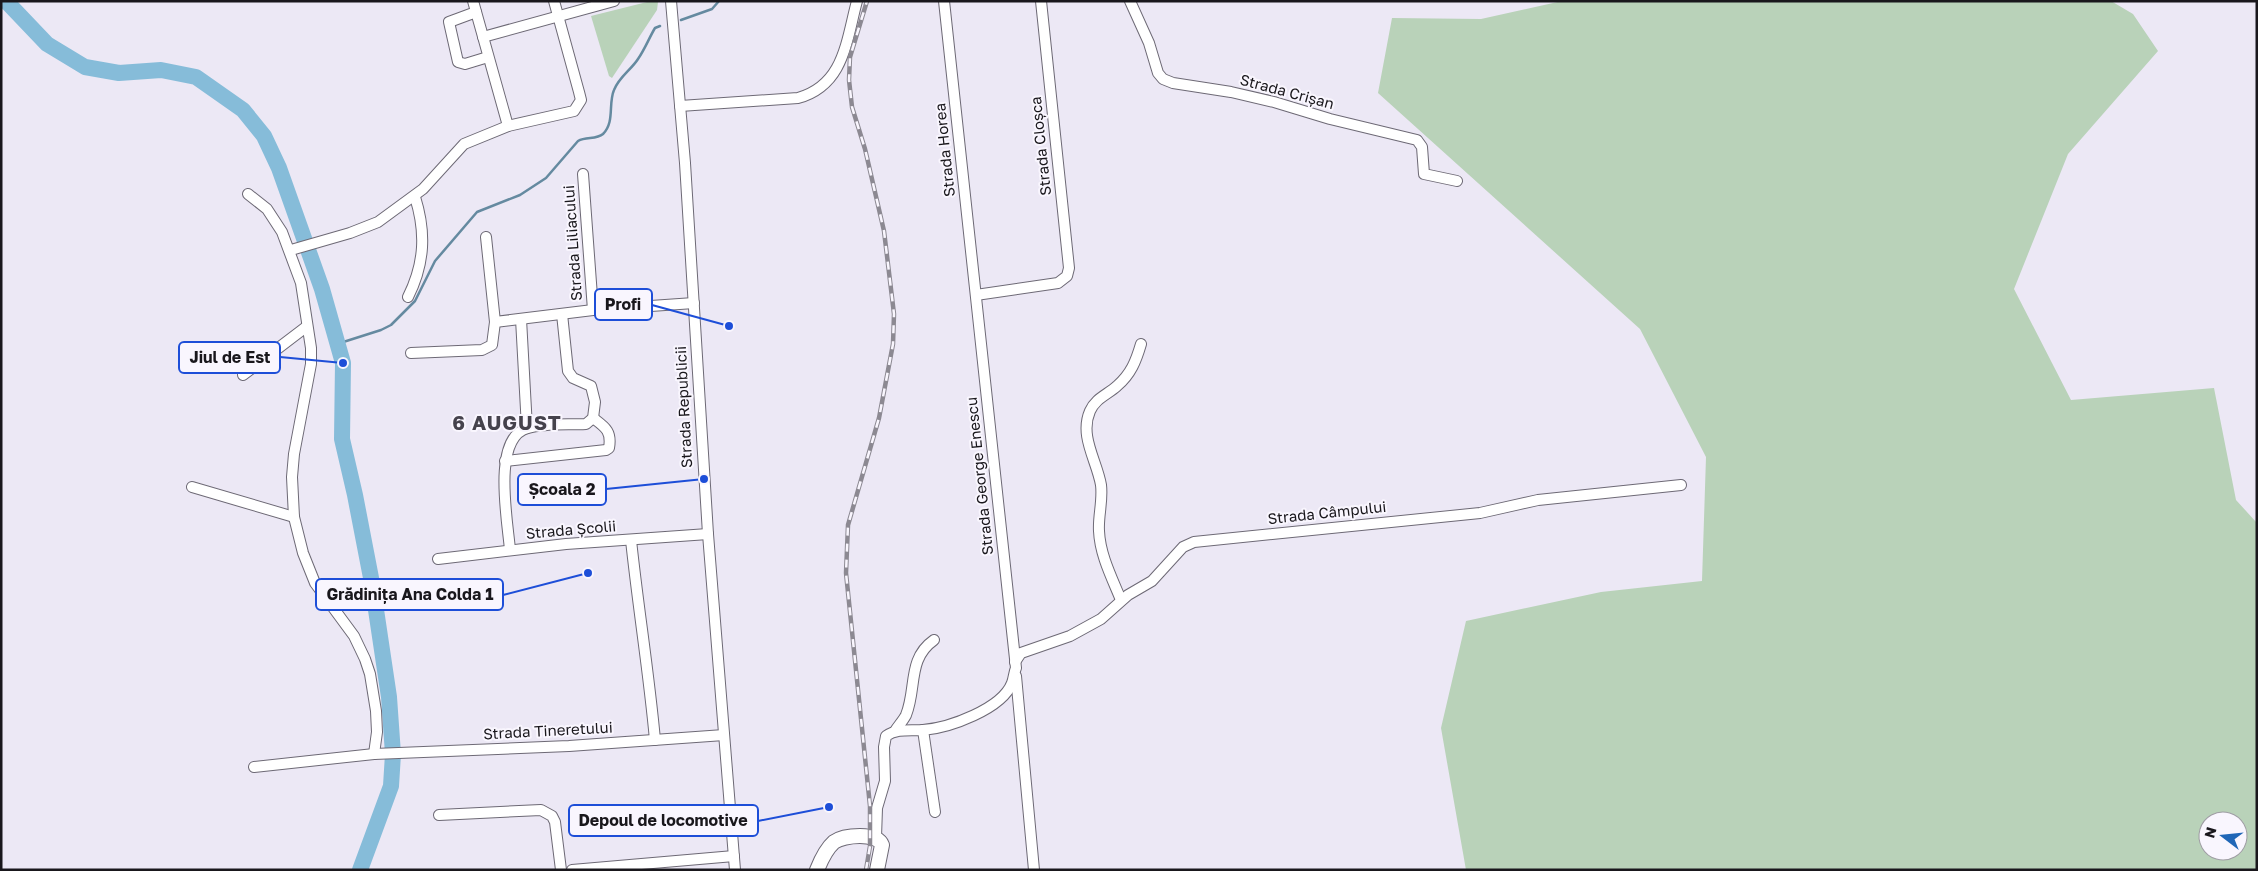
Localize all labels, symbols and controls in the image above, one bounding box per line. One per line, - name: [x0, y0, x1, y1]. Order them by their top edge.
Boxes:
- street label: Strada Crișan: [1238, 70, 1336, 112]
- street label: Strada Cloșca: [1026, 96, 1054, 196]
- street label: Strada Horea: [930, 102, 958, 198]
- street label: Strada Liliacului: [559, 185, 585, 302]
- callout: Profi: [595, 289, 652, 320]
- text: Profi: [605, 294, 641, 314]
- callout: Jiul de Est: [179, 342, 280, 373]
- street label: Strada Republicii: [671, 346, 695, 469]
- text: Jiul de Est: [190, 347, 270, 367]
- street label: Strada George Enescu: [962, 396, 996, 556]
- district label: 6 AUGUST: [452, 410, 562, 434]
- callout: Școala 2: [518, 474, 606, 505]
- text: Școala 2: [528, 479, 596, 499]
- street label: Strada Câmpului: [1267, 497, 1387, 527]
- street label: Strada Școlii: [525, 516, 617, 542]
- callout: Grădinița Ana Colda 1: [316, 579, 503, 610]
- text: Grădinița Ana Colda 1: [327, 584, 493, 604]
- street label: Strada Tineretului: [483, 718, 613, 742]
- callout: Depoul de locomotive: [569, 805, 758, 836]
- text: Depoul de locomotive: [578, 810, 748, 830]
- north arrow: [2198, 811, 2248, 861]
- text: N: [2200, 825, 2220, 840]

